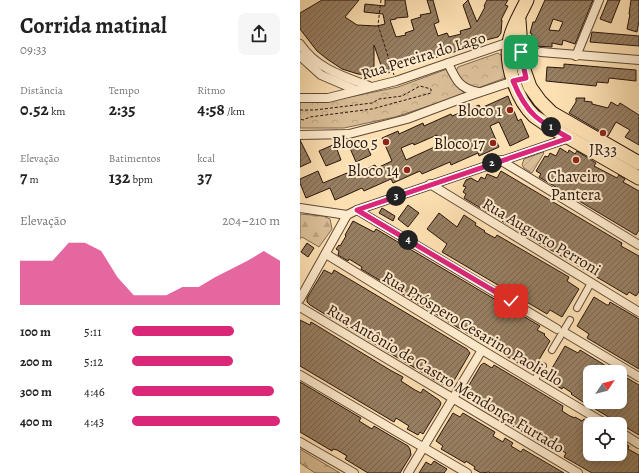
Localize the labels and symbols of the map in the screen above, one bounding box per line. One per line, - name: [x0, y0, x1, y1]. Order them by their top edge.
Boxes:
- street label: Rua Pereira do Lago: [358, 27, 488, 85]
- pin: [504, 35, 538, 69]
- place label: Bloco 1: [457, 100, 503, 122]
- marker: Bloco 1: [505, 105, 515, 115]
- pin: 1: [541, 117, 561, 137]
- marker: JR33: [598, 128, 608, 138]
- place label: Bloco 5: [332, 132, 378, 154]
- place label: Bloco 17: [434, 133, 485, 155]
- marker: Bloco 5: [381, 137, 391, 147]
- marker: Bloco 17: [488, 138, 498, 148]
- place label: JR33: [589, 139, 617, 161]
- pin: 2: [482, 153, 502, 173]
- marker: Chaveiro Pantera: [571, 155, 581, 165]
- place label: Bloco 14: [347, 160, 399, 182]
- marker: Bloco 14: [402, 165, 412, 175]
- place label: Chaveiro Pantera: [547, 166, 605, 206]
- pin: 3: [386, 186, 406, 206]
- street label: Rua Augusto Perroni: [478, 193, 605, 281]
- pin: 4: [398, 230, 418, 250]
- street label: Rua Próspero Cesarino Paoliello: [378, 266, 567, 392]
- pin: [494, 284, 528, 318]
- street label: Rua Antônio de Castro Mendonça Furtado: [323, 299, 568, 459]
- north arrow: [583, 365, 627, 409]

